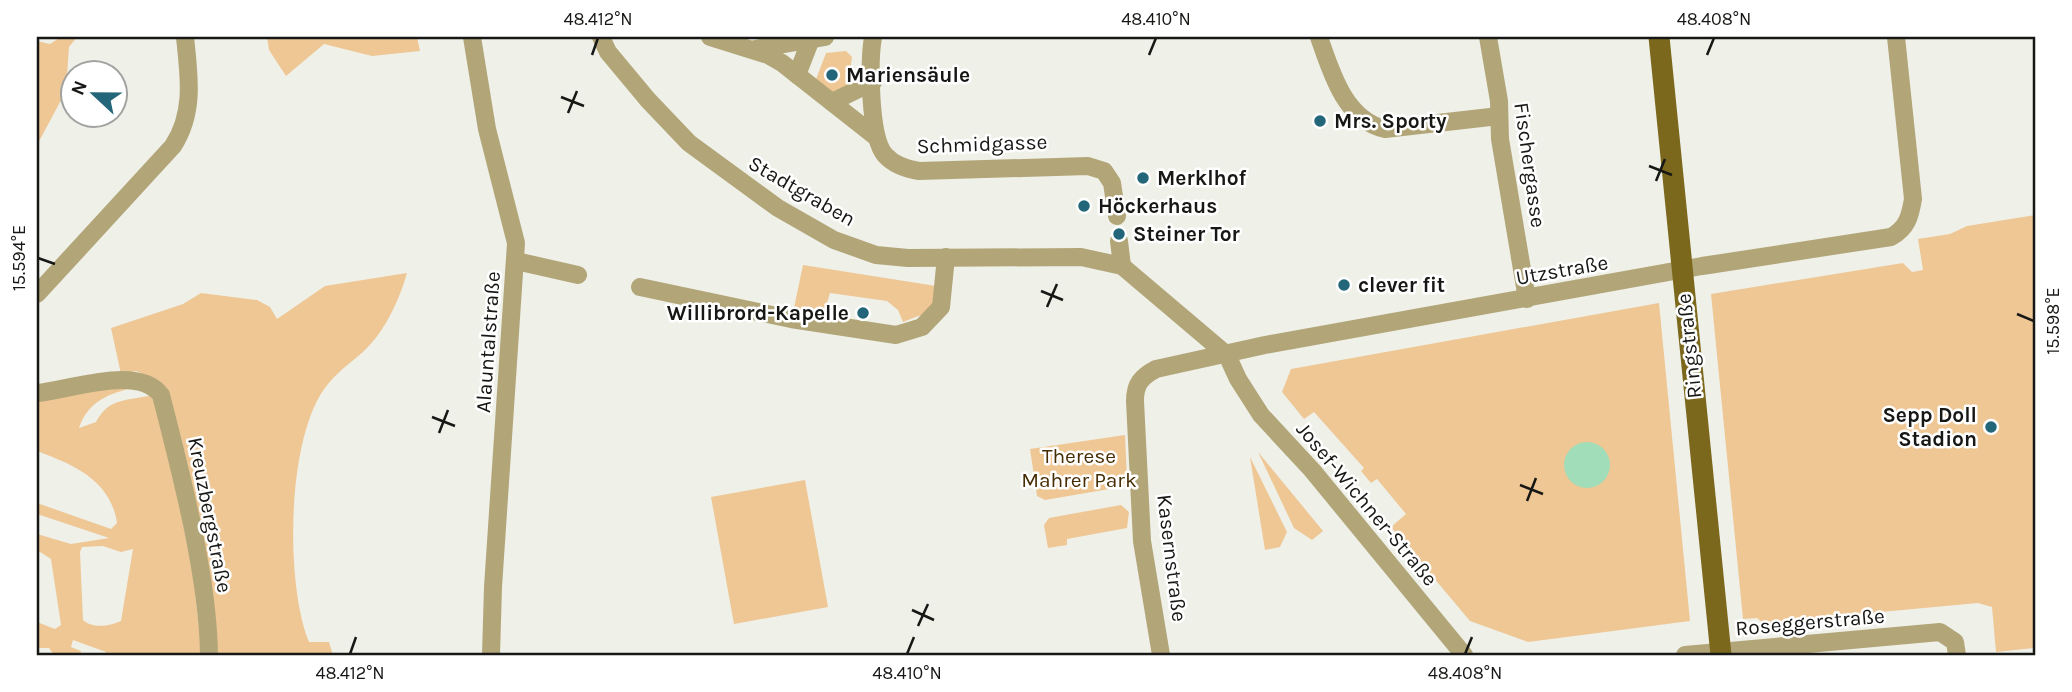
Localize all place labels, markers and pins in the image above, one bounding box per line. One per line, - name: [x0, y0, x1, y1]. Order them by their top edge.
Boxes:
- place label: Mariensäule: [846, 63, 970, 87]
- marker: Mariensäule: [824, 67, 840, 83]
- place label: Mrs. Sporty: [1334, 109, 1447, 133]
- marker: Mrs. Sporty: [1312, 113, 1328, 129]
- place label: Merklhof: [1157, 166, 1247, 190]
- marker: Merklhof: [1135, 170, 1151, 186]
- place label: Höckerhaus: [1098, 194, 1217, 218]
- marker: Höckerhaus: [1076, 198, 1092, 214]
- place label: Steiner Tor: [1133, 222, 1241, 246]
- marker: Steiner Tor: [1111, 226, 1127, 242]
- place label: clever fit: [1358, 273, 1445, 297]
- marker: clever fit: [1336, 277, 1352, 293]
- place label: Willibrord-Kapelle: [667, 301, 849, 325]
- marker: Willibrord-Kapelle: [855, 305, 871, 321]
- place label: Sepp Doll Stadion: [1882, 403, 1977, 451]
- marker: Sepp Doll Stadion: [1983, 419, 1999, 435]

